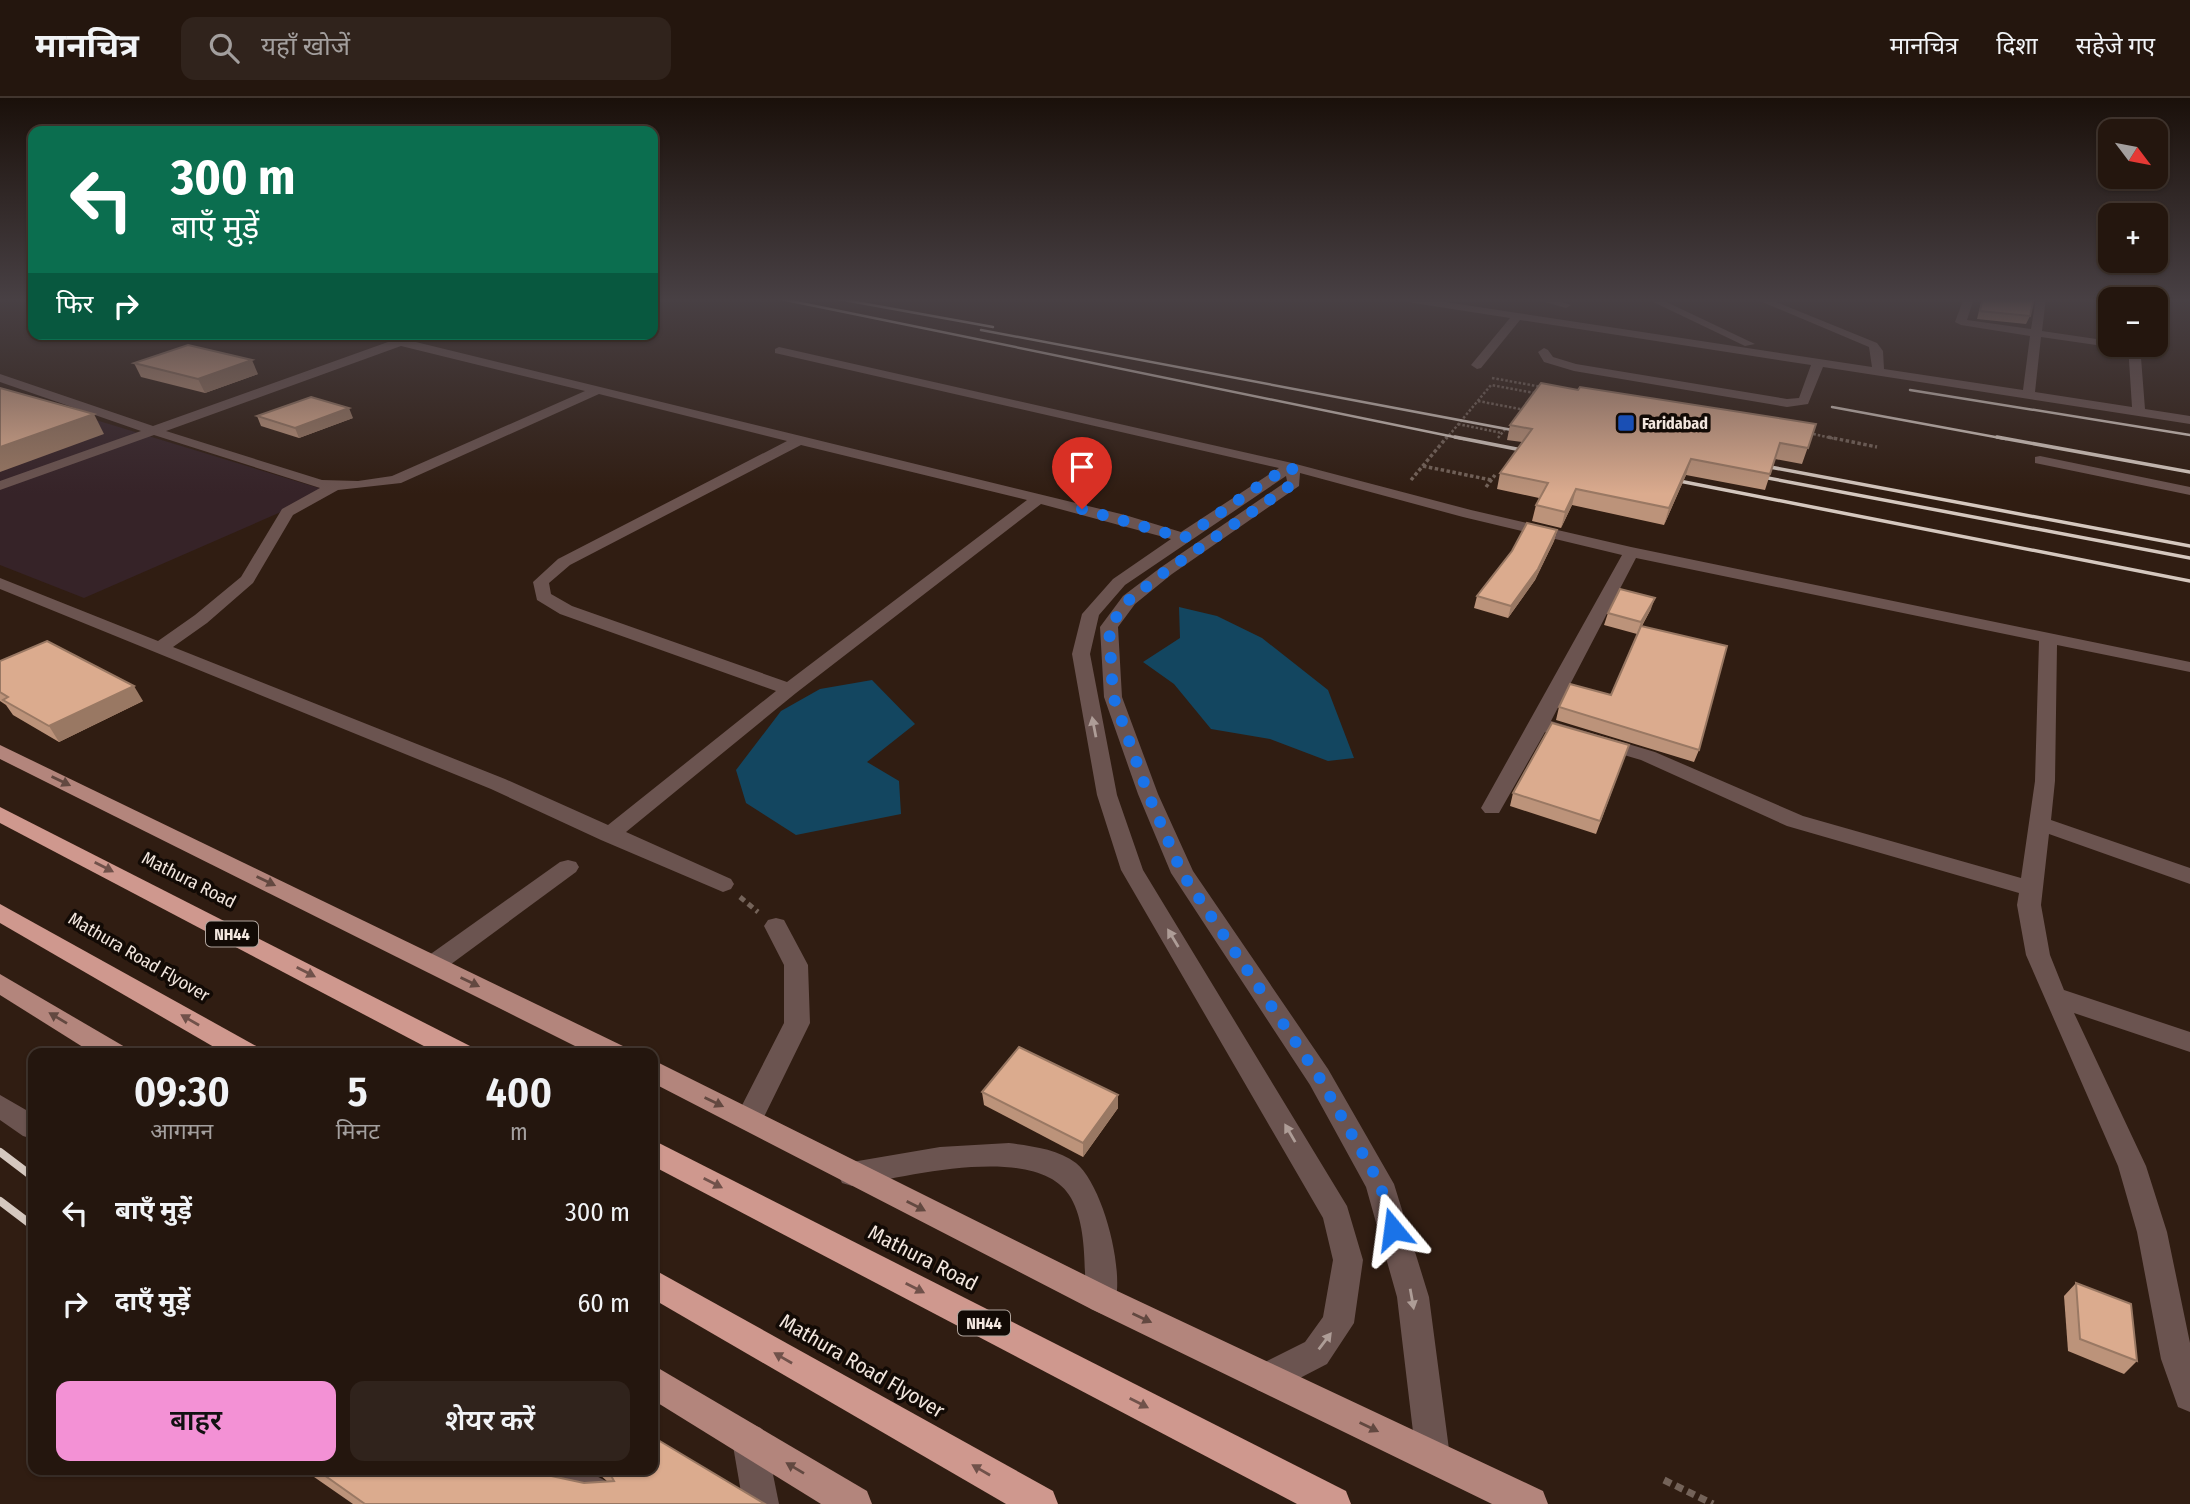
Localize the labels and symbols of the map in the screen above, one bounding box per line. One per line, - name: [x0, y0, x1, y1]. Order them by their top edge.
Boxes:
- north arrow: [2098, 119, 2168, 189]
- marker: Faridabad: [1616, 413, 1636, 433]
- place label: Faridabad: [1642, 414, 1708, 433]
- pin: [1052, 437, 1112, 509]
- one-way arrow: [1088, 716, 1099, 738]
- one-way arrow: [51, 776, 71, 787]
- street label: Mathura Road: [138, 847, 240, 913]
- one-way arrow: [94, 862, 114, 873]
- one-way arrow: [256, 876, 276, 887]
- street label: Mathura Road Flyover: [64, 908, 214, 1007]
- road number: NH44: [206, 922, 258, 946]
- one-way arrow: [1167, 928, 1179, 947]
- one-way arrow: [296, 966, 316, 978]
- one-way arrow: [460, 976, 480, 987]
- one-way arrow: [48, 1012, 68, 1025]
- one-way arrow: [180, 1014, 200, 1026]
- one-way arrow: [704, 1096, 724, 1107]
- one-way arrow: [1283, 1124, 1296, 1143]
- one-way arrow: [703, 1177, 723, 1189]
- position arrow: [1356, 1192, 1430, 1266]
- one-way arrow: [906, 1201, 926, 1212]
- street label: Mathura Road: [864, 1219, 982, 1297]
- one-way arrow: [905, 1282, 925, 1293]
- one-way arrow: [1407, 1288, 1418, 1310]
- street label: Mathura Road Flyover: [775, 1308, 950, 1424]
- road number: NH44: [958, 1310, 1010, 1336]
- one-way arrow: [1132, 1312, 1152, 1324]
- one-way arrow: [1317, 1333, 1332, 1351]
- one-way arrow: [774, 1352, 793, 1364]
- one-way arrow: [1129, 1398, 1149, 1409]
- one-way arrow: [1359, 1421, 1379, 1432]
- one-way arrow: [786, 1462, 805, 1475]
- one-way arrow: [971, 1464, 991, 1476]

